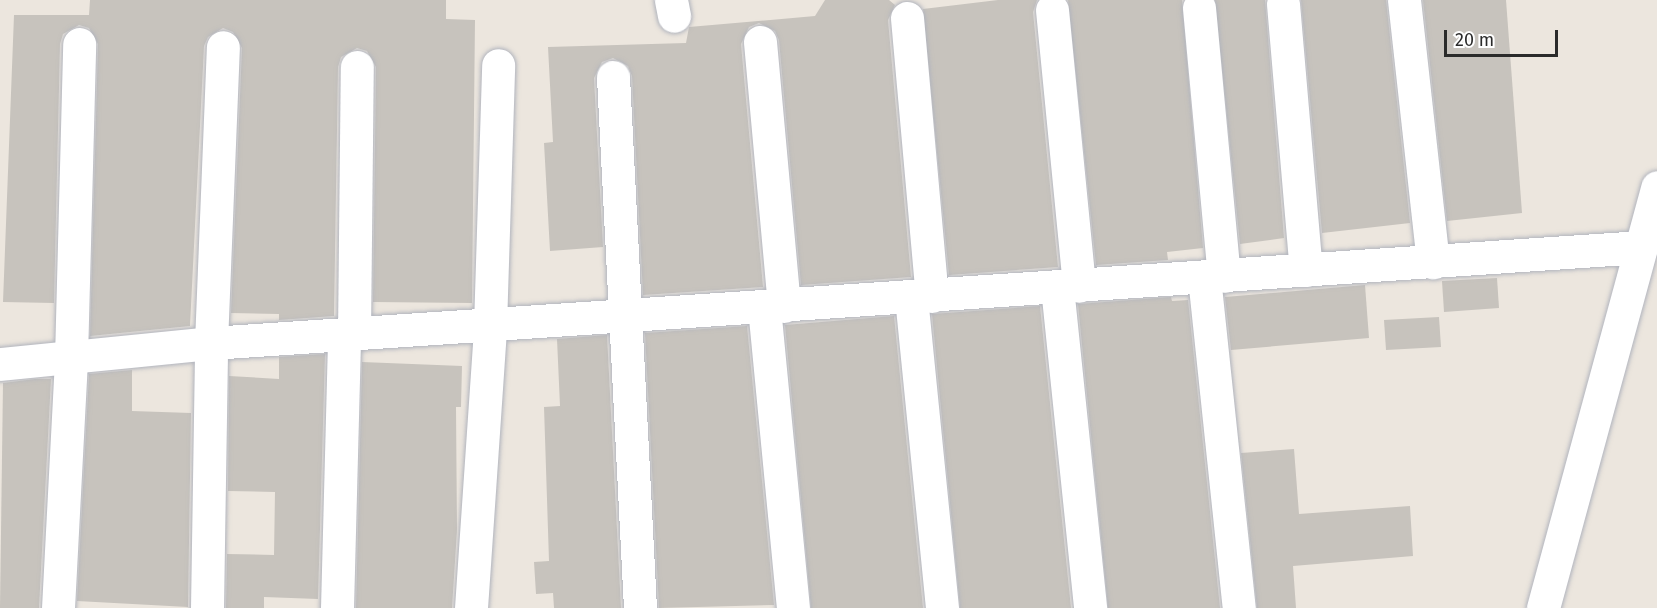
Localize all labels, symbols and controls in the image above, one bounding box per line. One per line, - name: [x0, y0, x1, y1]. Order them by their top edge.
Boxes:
- scale bar: [1447, 18, 1561, 56]
- text: 20 m: [1455, 29, 1494, 51]

